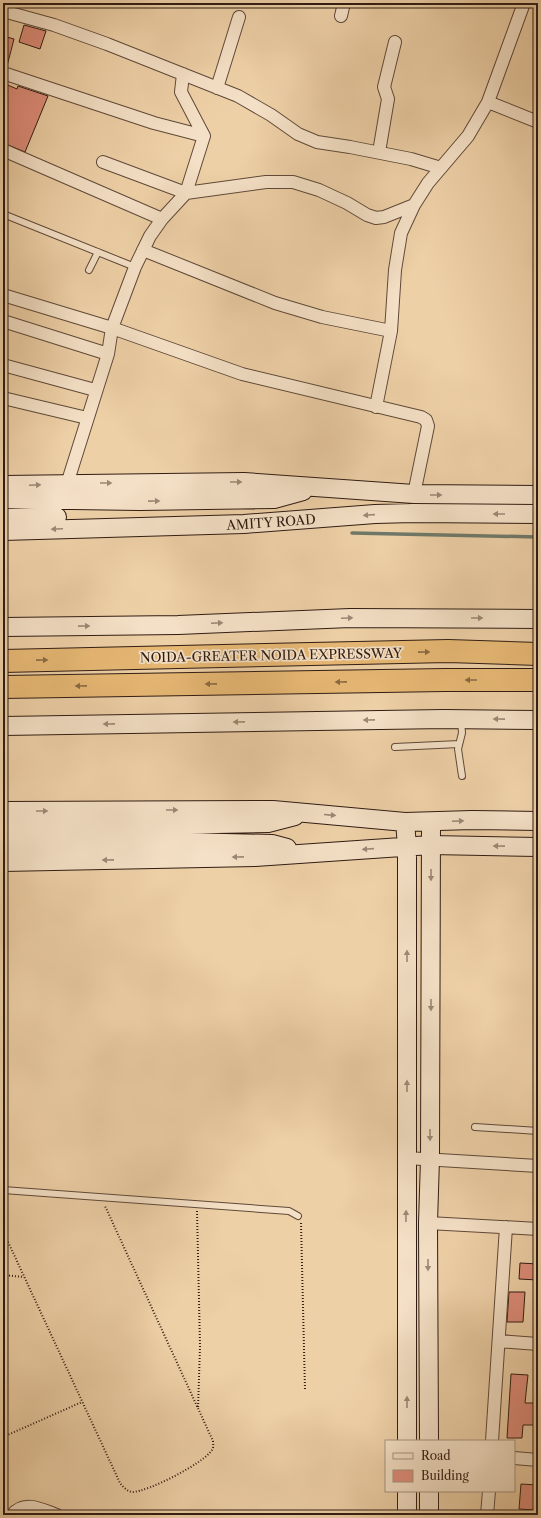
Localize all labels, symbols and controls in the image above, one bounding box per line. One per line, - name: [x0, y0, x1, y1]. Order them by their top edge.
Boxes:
- one-way arrow: [230, 479, 243, 485]
- one-way arrow: [100, 480, 113, 486]
- one-way arrow: [29, 481, 41, 488]
- one-way arrow: [430, 491, 442, 498]
- one-way arrow: [148, 498, 161, 504]
- street label: AMITY ROAD: [225, 511, 316, 533]
- one-way arrow: [363, 511, 375, 518]
- one-way arrow: [492, 511, 505, 517]
- one-way arrow: [50, 526, 63, 532]
- one-way arrow: [341, 615, 353, 622]
- one-way arrow: [471, 615, 484, 621]
- one-way arrow: [211, 620, 223, 627]
- one-way arrow: [78, 623, 91, 629]
- street label: NOIDA-GREATER NOIDA EXPRESSWAY: [140, 645, 403, 665]
- one-way arrow: [418, 648, 430, 655]
- one-way arrow: [36, 657, 49, 663]
- one-way arrow: [464, 677, 477, 683]
- one-way arrow: [334, 679, 347, 685]
- one-way arrow: [204, 681, 217, 687]
- one-way arrow: [74, 683, 87, 689]
- one-way arrow: [492, 716, 505, 722]
- one-way arrow: [362, 717, 375, 723]
- one-way arrow: [232, 719, 245, 725]
- one-way arrow: [102, 721, 115, 727]
- one-way arrow: [166, 807, 179, 813]
- one-way arrow: [36, 808, 49, 814]
- one-way arrow: [324, 812, 336, 818]
- one-way arrow: [452, 817, 464, 824]
- one-way arrow: [492, 843, 505, 849]
- one-way arrow: [362, 845, 374, 852]
- one-way arrow: [231, 854, 244, 860]
- one-way arrow: [102, 856, 114, 863]
- one-way arrow: [428, 869, 434, 882]
- one-way arrow: [404, 949, 410, 962]
- one-way arrow: [428, 999, 434, 1012]
- one-way arrow: [403, 1080, 410, 1092]
- one-way arrow: [427, 1129, 433, 1142]
- one-way arrow: [403, 1209, 409, 1222]
- one-way arrow: [425, 1259, 431, 1272]
- one-way arrow: [404, 1395, 410, 1408]
- legend: [385, 1440, 515, 1492]
- text: Road: [421, 1448, 451, 1463]
- text: Building: [421, 1468, 469, 1483]

